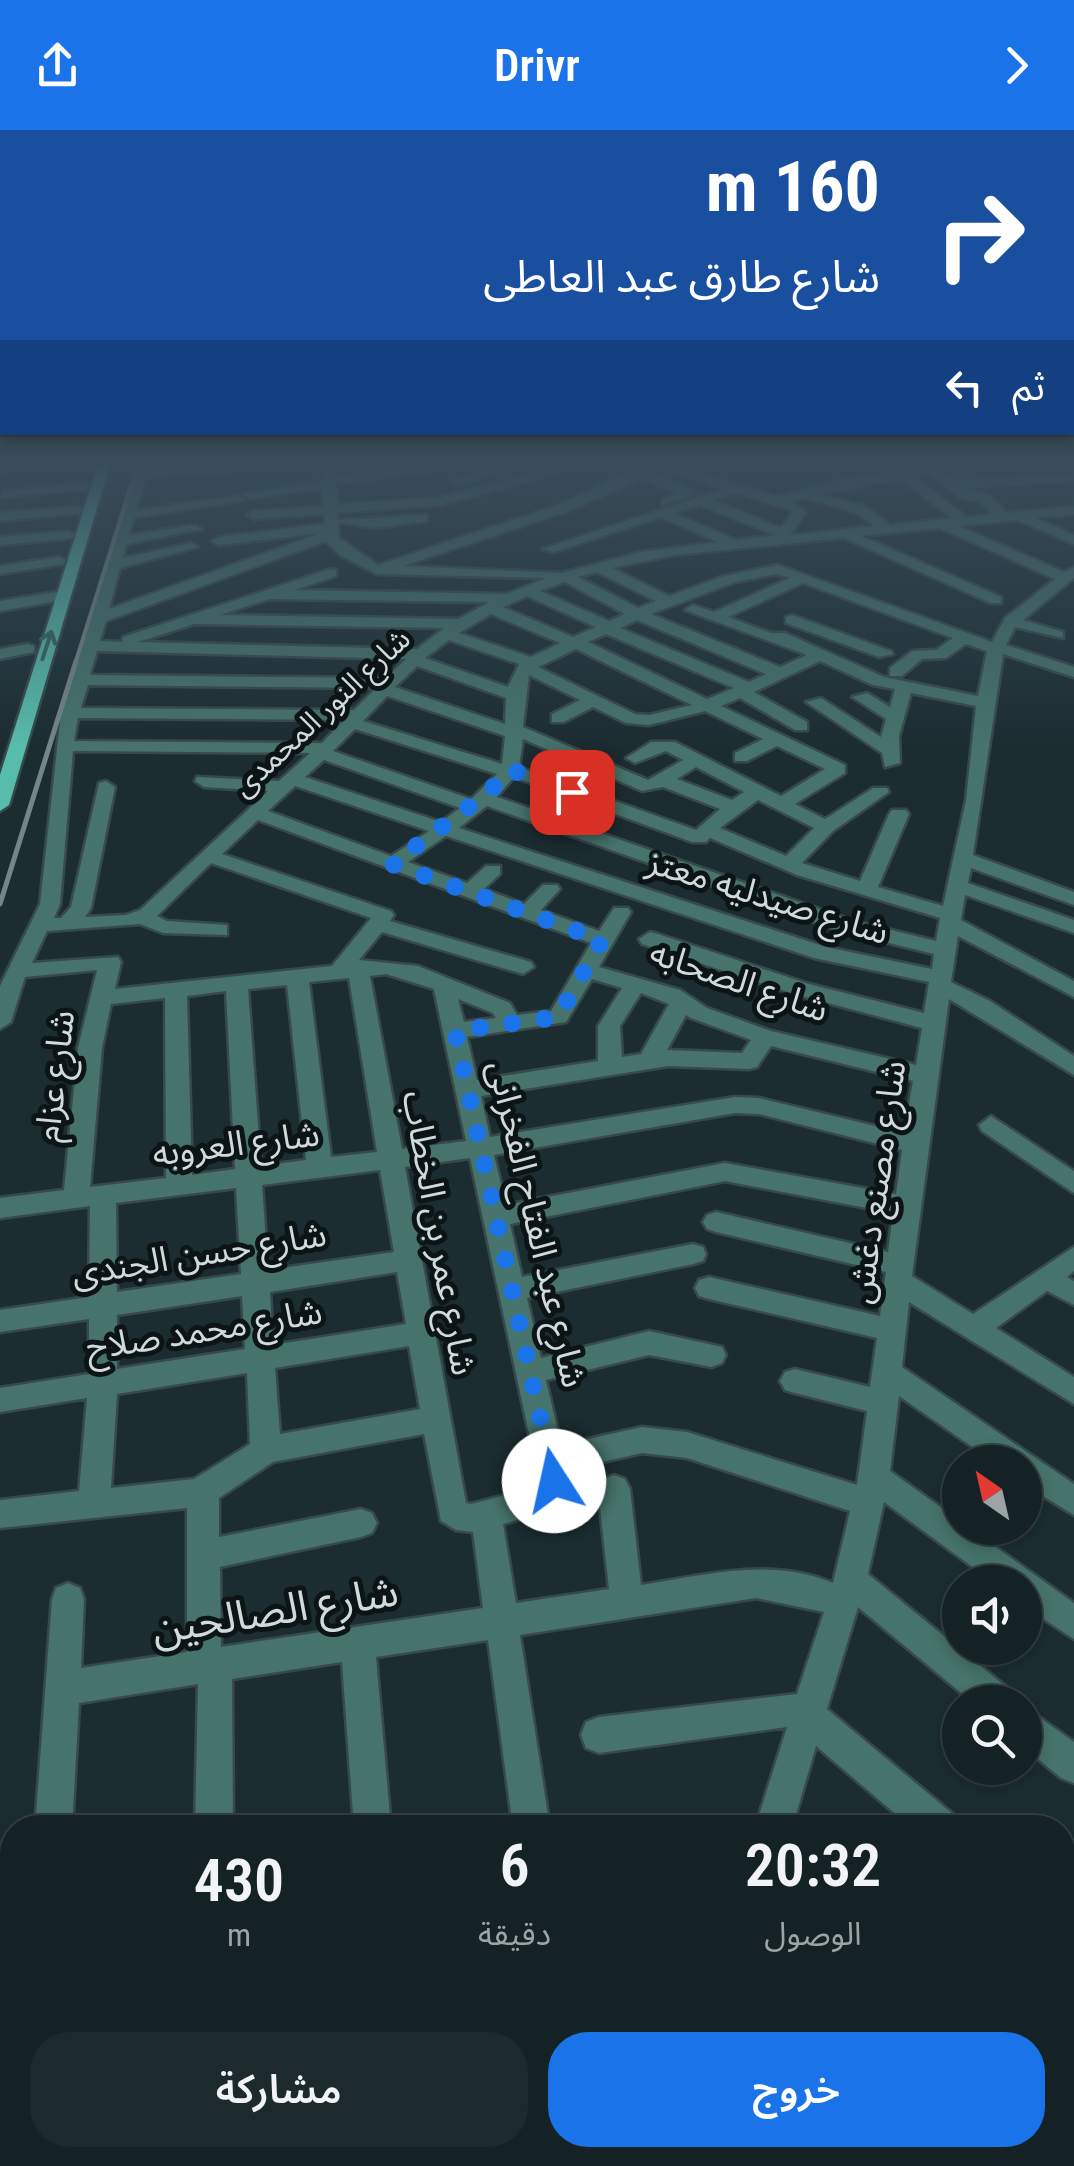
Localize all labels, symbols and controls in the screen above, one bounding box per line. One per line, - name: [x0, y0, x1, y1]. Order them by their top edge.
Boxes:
- icon: share: [30, 38, 85, 93]
- icon: forward: [989, 38, 1044, 93]
- text: Drivr: [494, 39, 580, 92]
- text: 160 m: [706, 146, 880, 228]
- icon: right: [915, 170, 1045, 300]
- text: شارع طارق عبد العاطى: [483, 250, 880, 303]
- icon: left: [937, 360, 992, 415]
- text: ثم: [1012, 365, 1045, 409]
- street label: شارع النور المحمدى: [225, 621, 421, 807]
- one-way arrow: [40, 630, 58, 661]
- pin: [530, 750, 615, 835]
- icon: arrive: [545, 765, 600, 820]
- street label: شارع صيدليه معتز: [640, 841, 894, 958]
- street label: شارع الصحابه: [643, 931, 834, 1035]
- street label: شارع عزام: [27, 1008, 88, 1145]
- street label: شارع عبد الفتاح الفخرانى: [475, 1056, 595, 1393]
- street label: شارع مصنع دغش: [840, 1058, 919, 1307]
- street label: شارع عمر بن الخطاب: [389, 1087, 484, 1379]
- street label: شارع العروبه: [150, 1113, 322, 1180]
- street label: شارع حسن الجندى: [69, 1214, 330, 1299]
- street label: شارع محمد صلاح: [83, 1291, 326, 1374]
- position arrow: [502, 1429, 606, 1533]
- north arrow: [942, 1445, 1042, 1545]
- map controls: [942, 1445, 1042, 1785]
- button: sound: [942, 1565, 1042, 1665]
- street label: شارع الصالحين: [148, 1566, 403, 1661]
- button: search: [942, 1685, 1042, 1785]
- text: 6: [499, 1830, 530, 1901]
- text: 20:32: [745, 1830, 881, 1901]
- text: 430: [194, 1845, 284, 1916]
- text: دقيقة: [478, 1915, 551, 1953]
- text: الوصول: [764, 1915, 862, 1953]
- text: m: [227, 1916, 251, 1954]
- button: مشاركة: [30, 2032, 528, 2147]
- button: خروج: [548, 2032, 1045, 2147]

